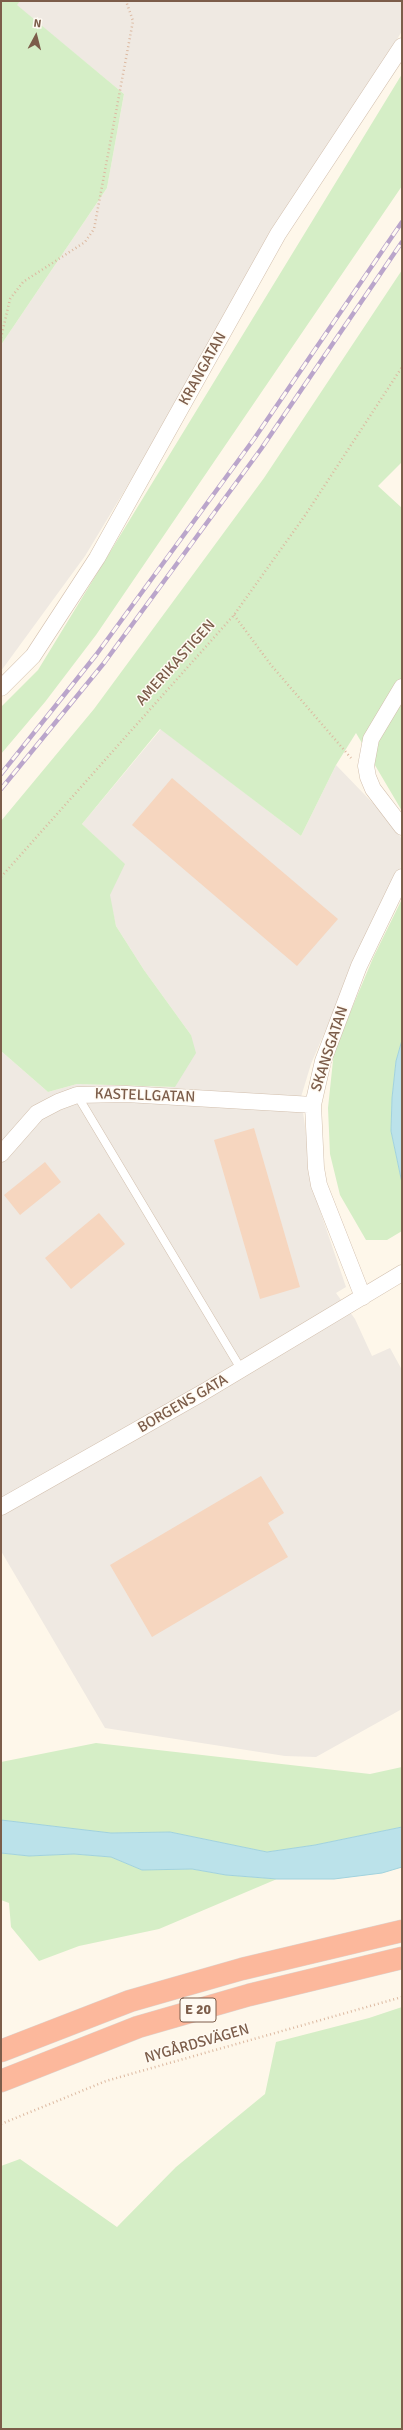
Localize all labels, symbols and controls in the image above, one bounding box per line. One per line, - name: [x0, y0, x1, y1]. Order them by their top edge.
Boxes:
- north arrow: [16, 16, 56, 56]
- text: N: [33, 17, 42, 31]
- street label: KRANGATAN: [175, 329, 231, 409]
- street label: AMERIKASTIGEN: [133, 616, 219, 710]
- street label: SKANSGATAN: [308, 1004, 352, 1094]
- street label: KASTELLGATAN: [94, 1085, 196, 1107]
- street label: BORGENS GATA: [135, 1371, 231, 1437]
- road number: E 20: [180, 1998, 216, 2022]
- street label: NYGÅRDSVÄGEN: [143, 2020, 251, 2068]

